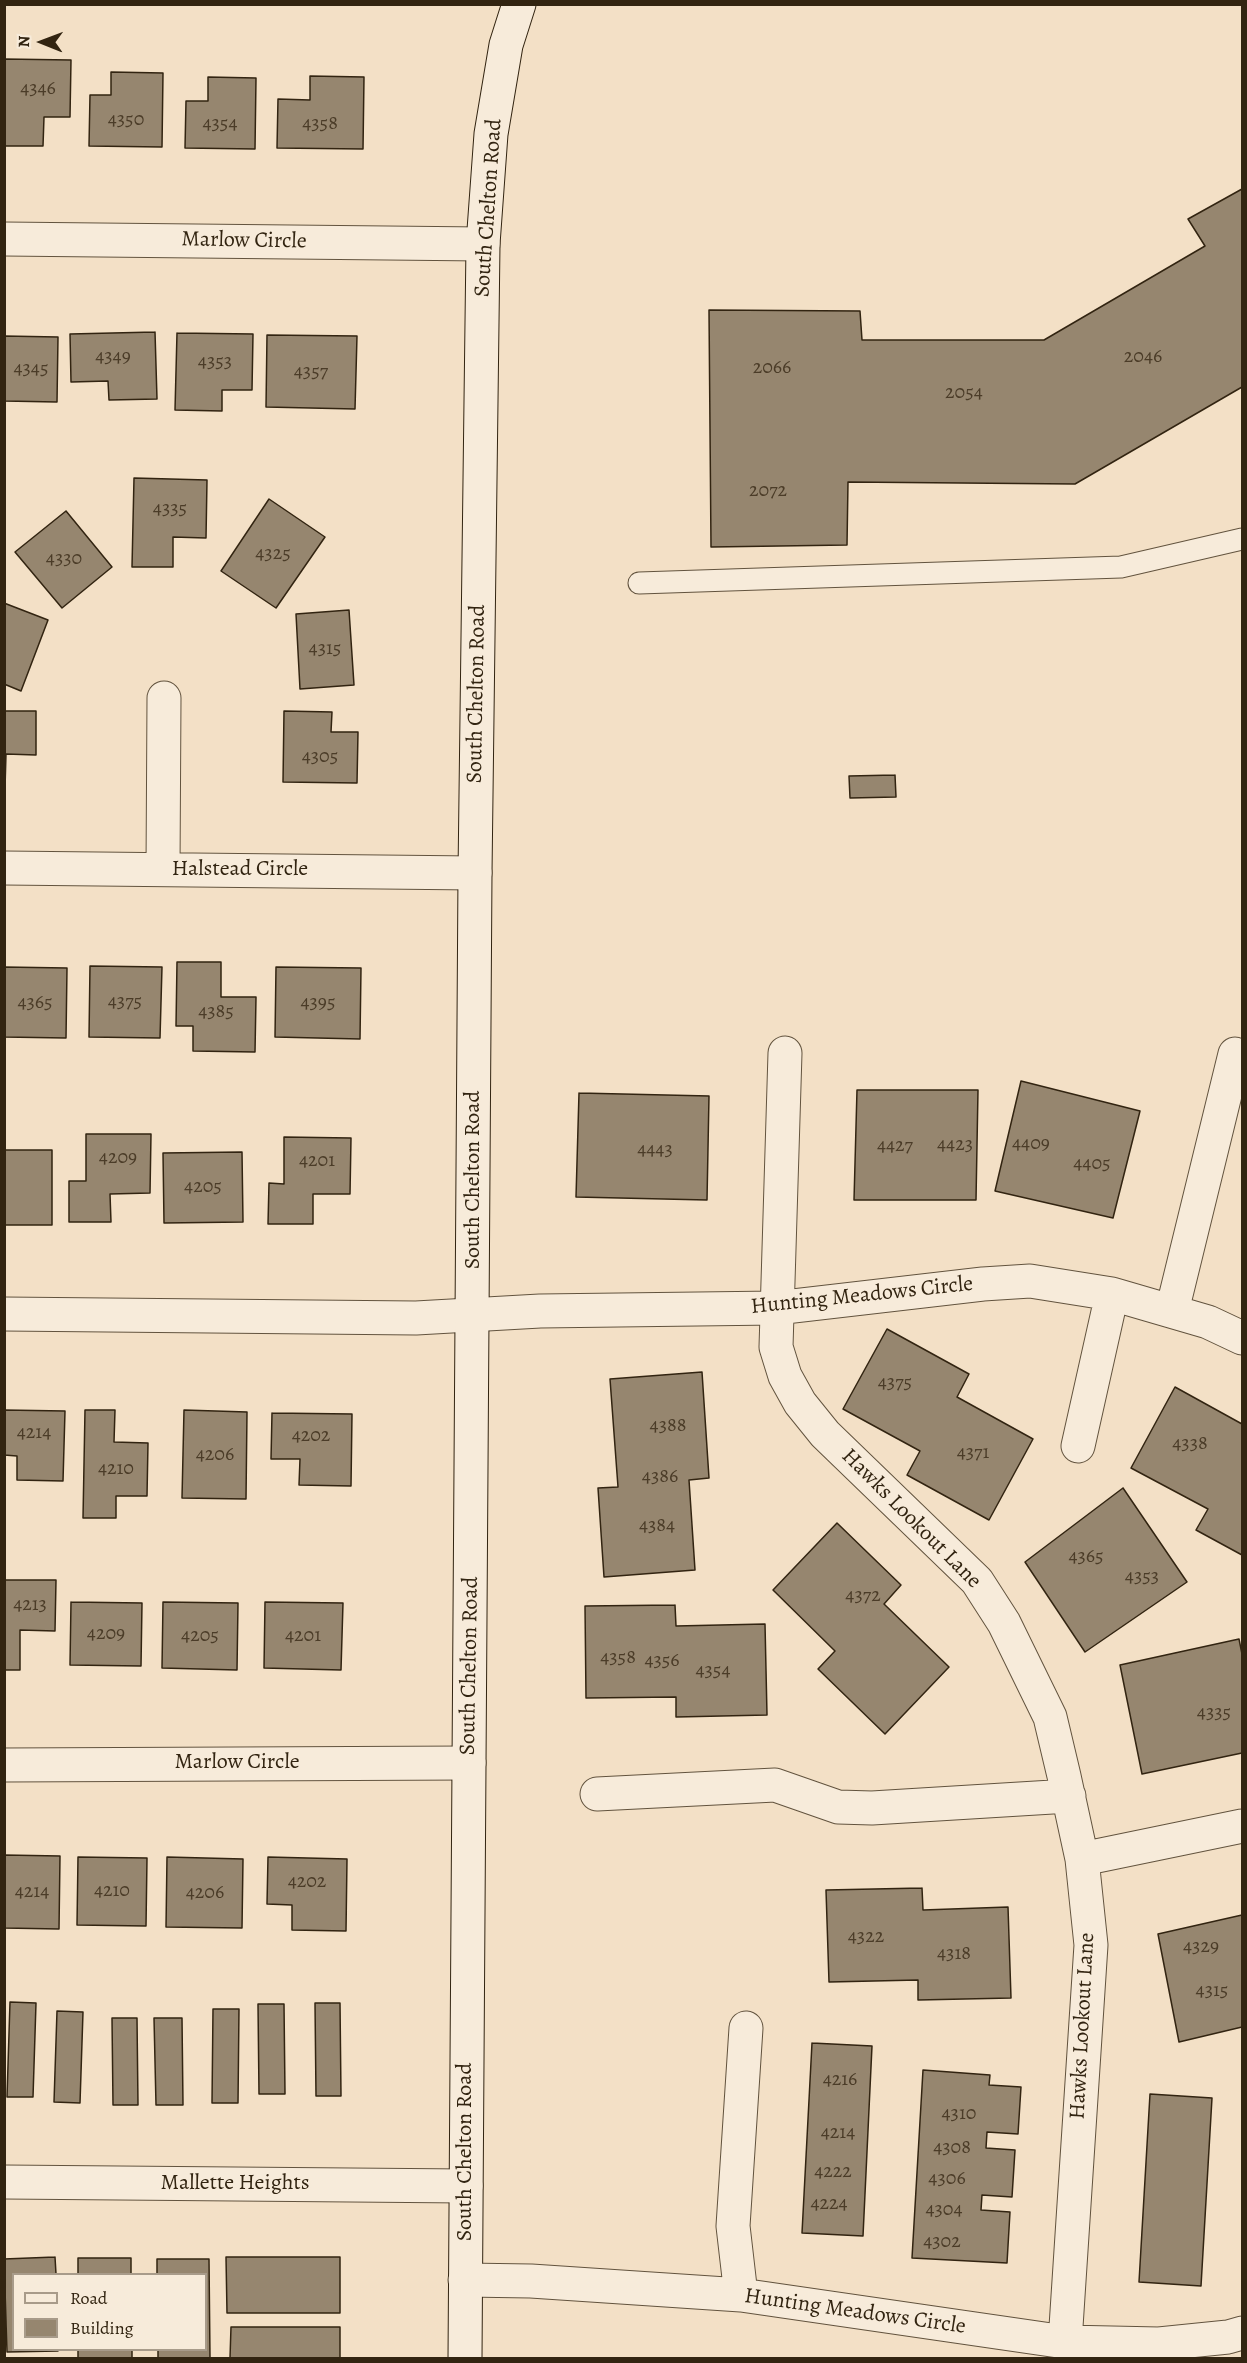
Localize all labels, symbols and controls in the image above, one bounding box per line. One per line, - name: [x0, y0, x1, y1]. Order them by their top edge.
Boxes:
- north arrow: [12, 12, 72, 72]
- text: N: [13, 36, 35, 48]
- house number: 4346: [20, 77, 56, 101]
- house number: 4350: [108, 108, 144, 132]
- house number: 4354: [202, 112, 238, 136]
- house number: 4358: [302, 112, 338, 136]
- street label: South Chelton Road: [470, 118, 508, 298]
- street label: Marlow Circle: [181, 227, 307, 255]
- house number: 4349: [95, 345, 131, 369]
- house number: 2046: [1124, 345, 1162, 369]
- house number: 4353: [198, 350, 232, 374]
- house number: 2066: [753, 356, 791, 380]
- house number: 4345: [13, 357, 49, 381]
- house number: 4357: [294, 360, 328, 384]
- house number: 2054: [945, 381, 983, 405]
- house number: 2072: [749, 479, 787, 503]
- house number: 4335: [153, 497, 187, 521]
- house number: 4325: [255, 542, 291, 566]
- house number: 4330: [46, 547, 82, 571]
- street label: South Chelton Road: [462, 604, 492, 784]
- house number: 4315: [309, 637, 341, 661]
- house number: 4305: [302, 745, 338, 769]
- street label: Halstead Circle: [172, 857, 308, 883]
- house number: 4375: [108, 990, 142, 1014]
- house number: 4365: [17, 991, 53, 1015]
- house number: 4395: [300, 991, 336, 1015]
- house number: 4385: [198, 1000, 234, 1024]
- street label: South Chelton Road: [461, 1091, 487, 1269]
- house number: 4409: [1012, 1132, 1050, 1156]
- house number: 4423: [937, 1133, 973, 1157]
- house number: 4427: [877, 1134, 913, 1158]
- house number: 4443: [637, 1138, 673, 1162]
- house number: 4209: [99, 1146, 137, 1170]
- house number: 4201: [299, 1149, 335, 1173]
- house number: 4405: [1073, 1152, 1111, 1176]
- house number: 4205: [184, 1175, 222, 1199]
- street label: Hunting Meadows Circle: [750, 1271, 974, 1321]
- house number: 4375: [878, 1371, 912, 1395]
- house number: 4388: [650, 1414, 686, 1438]
- house number: 4214: [17, 1421, 51, 1445]
- house number: 4202: [292, 1424, 330, 1448]
- house number: 4338: [1172, 1432, 1208, 1456]
- house number: 4371: [957, 1441, 989, 1465]
- house number: 4206: [196, 1443, 234, 1467]
- street label: Hawks Lookout Lane: [836, 1444, 986, 1594]
- house number: 4210: [98, 1457, 134, 1481]
- house number: 4386: [642, 1465, 678, 1489]
- house number: 4384: [639, 1514, 675, 1538]
- house number: 4365: [1068, 1545, 1104, 1569]
- house number: 4353: [1125, 1565, 1159, 1589]
- street label: South Chelton Road: [455, 1576, 485, 1756]
- house number: 4372: [845, 1584, 881, 1608]
- house number: 4213: [13, 1593, 47, 1617]
- house number: 4209: [87, 1622, 125, 1646]
- house number: 4205: [181, 1624, 219, 1648]
- house number: 4201: [285, 1624, 321, 1648]
- house number: 4358: [600, 1646, 636, 1670]
- house number: 4356: [644, 1649, 680, 1673]
- house number: 4354: [695, 1659, 731, 1683]
- house number: 4335: [1197, 1701, 1231, 1725]
- street label: Marlow Circle: [174, 1750, 300, 1776]
- house number: 4202: [288, 1870, 326, 1894]
- house number: 4210: [94, 1879, 130, 1903]
- house number: 4214: [15, 1880, 49, 1904]
- house number: 4206: [186, 1881, 224, 1905]
- house number: 4322: [848, 1925, 884, 1949]
- street label: Hawks Lookout Lane: [1065, 1932, 1101, 2120]
- house number: 4329: [1183, 1935, 1219, 1959]
- house number: 4318: [937, 1942, 971, 1966]
- house number: 4315: [1196, 1979, 1228, 2003]
- street label: South Chelton Road: [453, 2063, 479, 2241]
- house number: 4216: [823, 2068, 857, 2092]
- house number: 4310: [942, 2102, 976, 2126]
- house number: 4214: [821, 2121, 855, 2145]
- house number: 4308: [933, 2136, 971, 2160]
- house number: 4222: [814, 2160, 852, 2184]
- house number: 4306: [928, 2167, 966, 2191]
- street label: Mallette Heights: [160, 2171, 310, 2197]
- house number: 4224: [810, 2192, 848, 2216]
- house number: 4304: [925, 2198, 963, 2222]
- house number: 4302: [923, 2230, 961, 2254]
- legend: [12, 2273, 207, 2351]
- street label: Hunting Meadows Circle: [743, 2283, 967, 2341]
- text: Road: [70, 2286, 107, 2310]
- text: Building: [70, 2316, 134, 2340]

